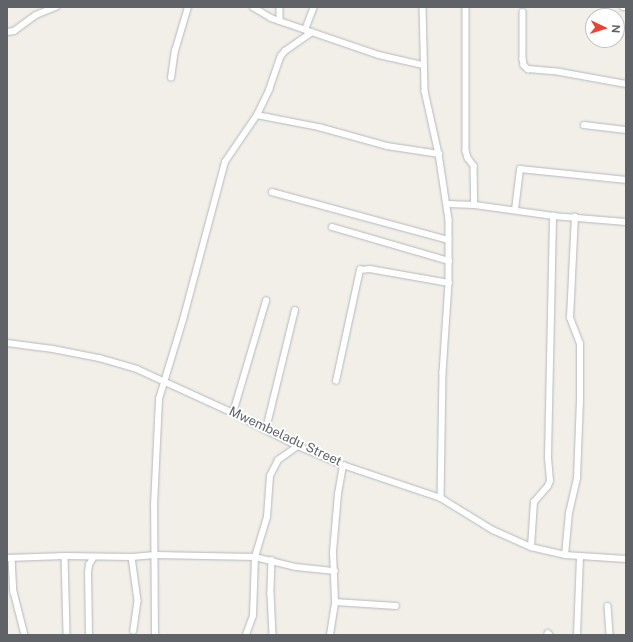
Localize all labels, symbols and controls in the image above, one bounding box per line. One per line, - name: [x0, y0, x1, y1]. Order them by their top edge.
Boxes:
- north arrow: [585, 8, 625, 48]
- text: N: [610, 24, 622, 33]
- street label: Mwembeladu Street: [226, 404, 344, 470]

